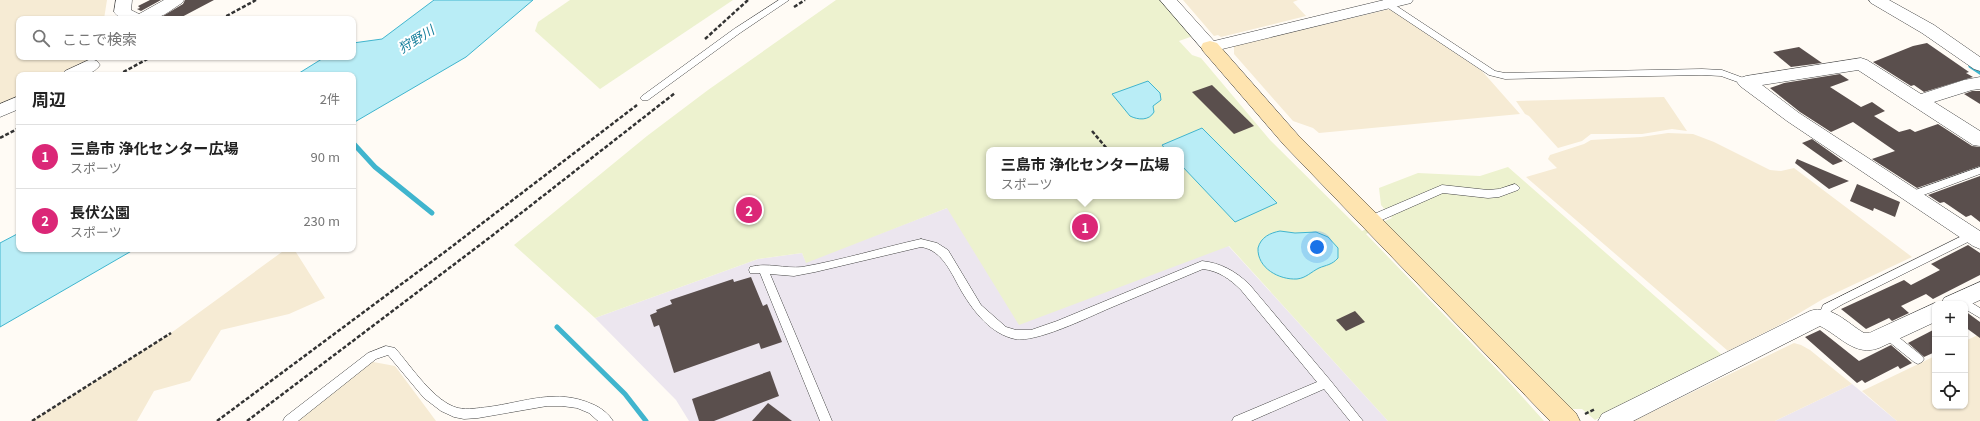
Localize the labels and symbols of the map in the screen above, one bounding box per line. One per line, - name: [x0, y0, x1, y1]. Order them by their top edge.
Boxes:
- water label: 狩野川: [394, 19, 439, 57]
- pin: 2: [736, 195, 762, 225]
- pin: 1: [1072, 212, 1098, 242]
- your location: [1307, 237, 1327, 257]

